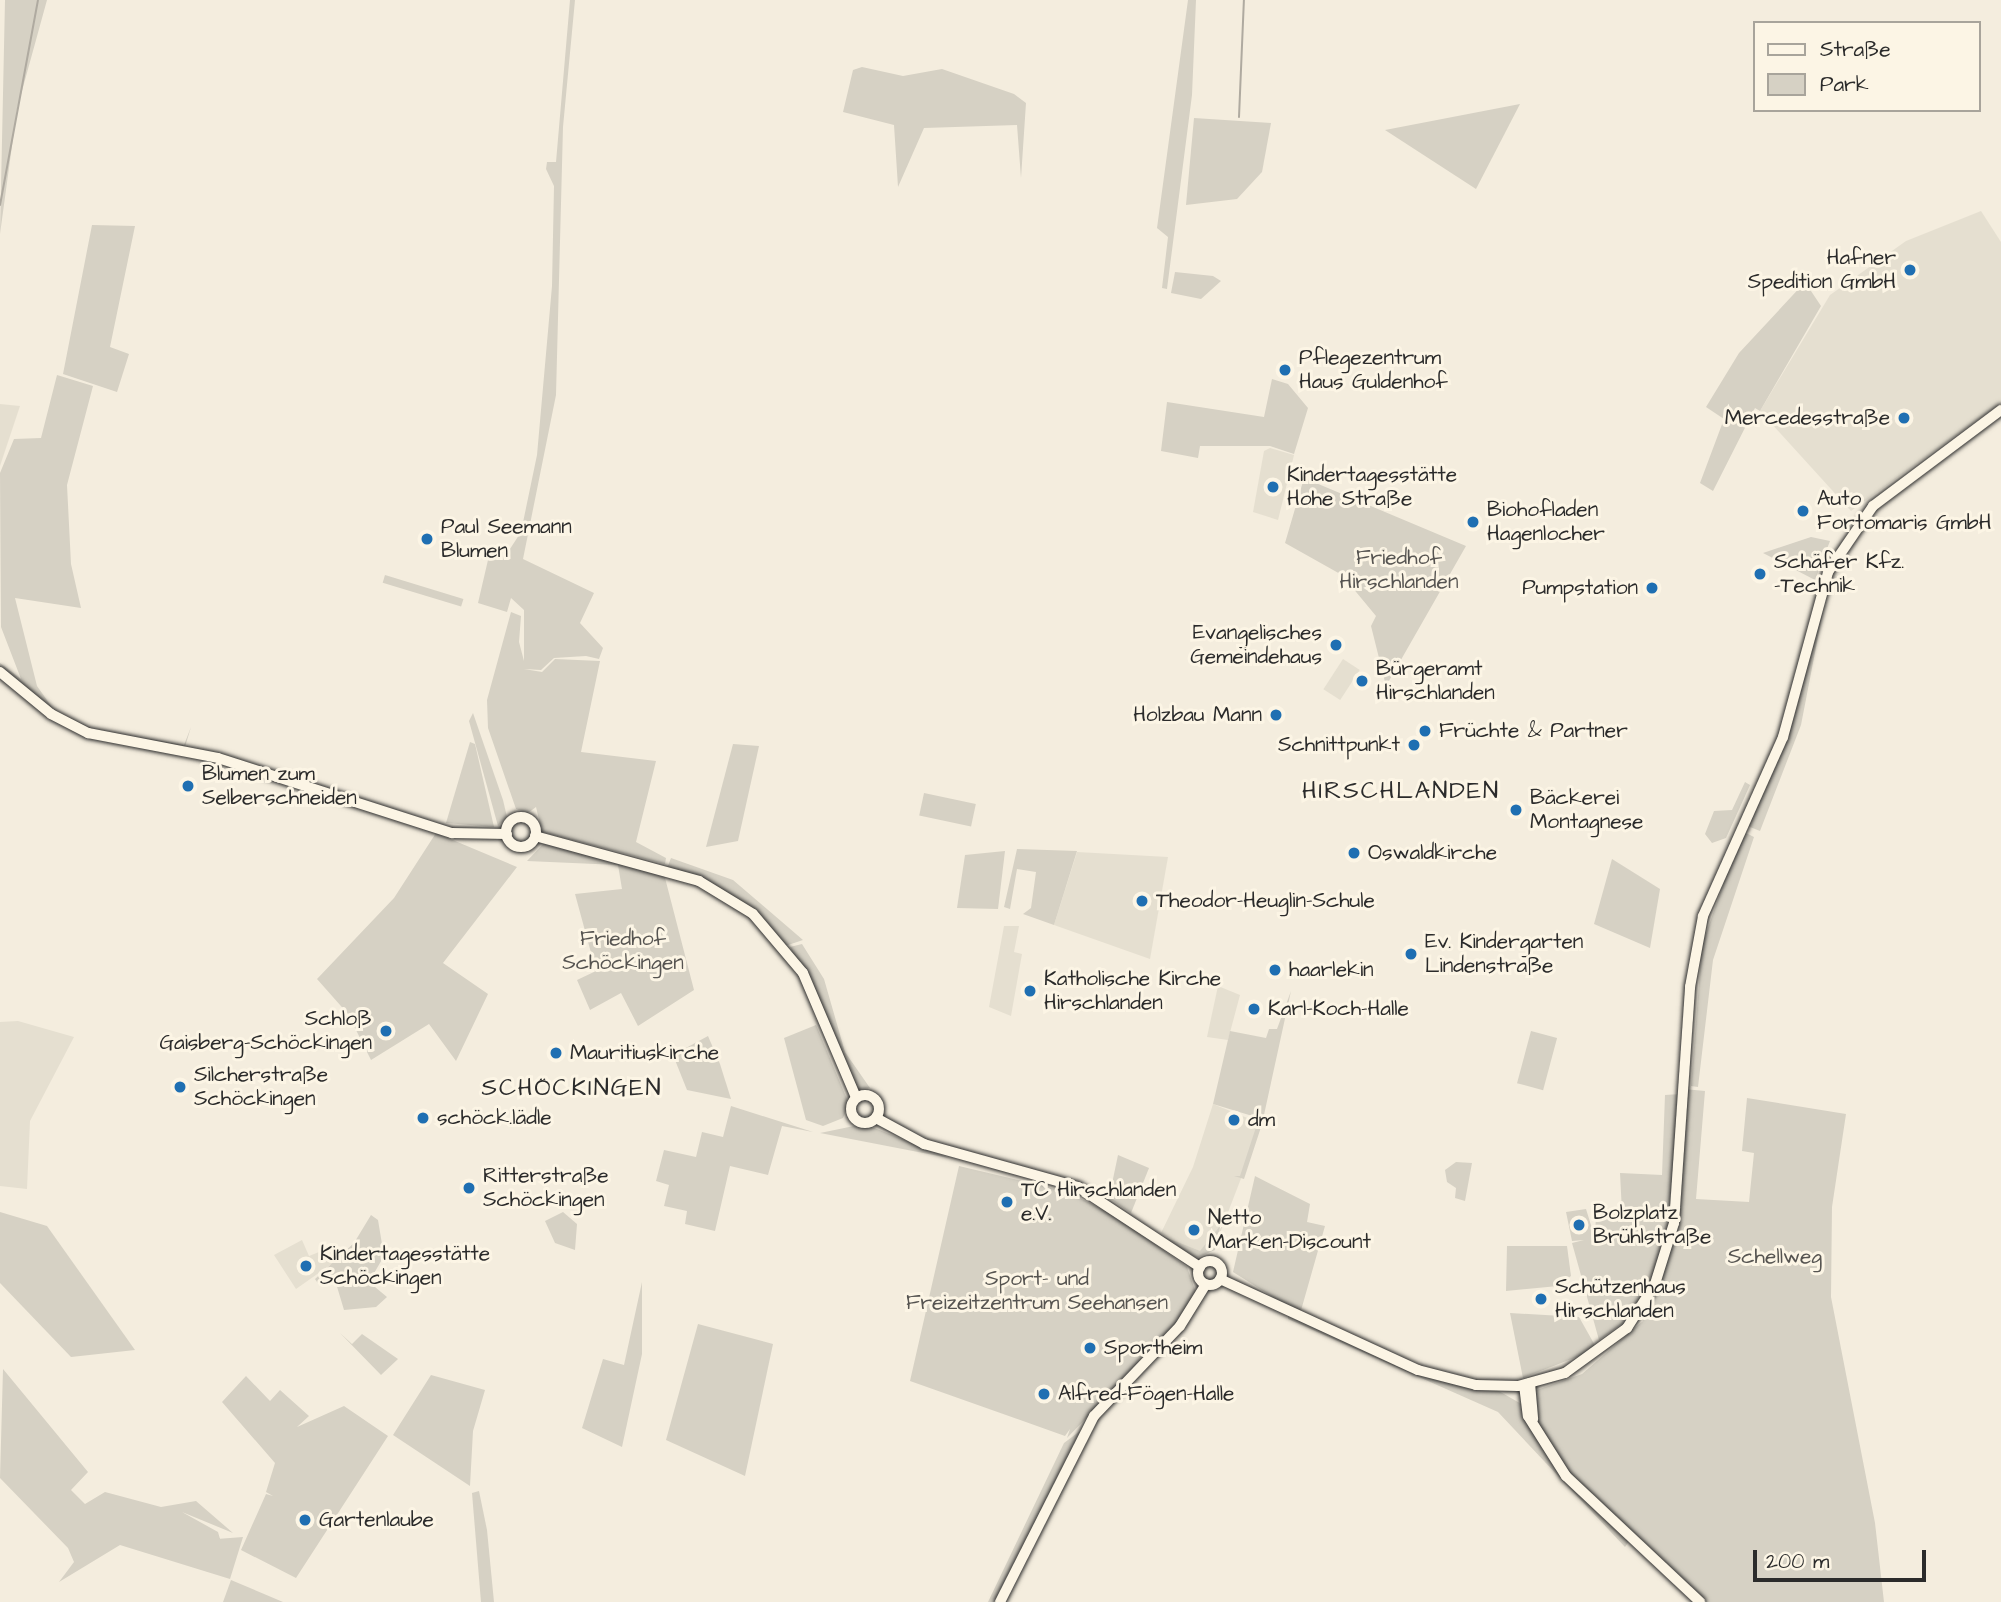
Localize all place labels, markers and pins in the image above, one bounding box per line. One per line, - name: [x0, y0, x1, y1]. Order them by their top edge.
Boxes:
- place label: Hafner Spedition GmbH: [1748, 245, 1896, 295]
- marker: Hafner Spedition GmbH: [1902, 262, 1918, 278]
- place label: Pflegezentrum Haus Guldenhof: [1299, 345, 1448, 395]
- marker: Pflegezentrum Haus Guldenhof: [1277, 362, 1293, 378]
- place label: Mercedesstraße: [1725, 405, 1890, 431]
- marker: Mercedesstraße: [1896, 410, 1912, 426]
- place label: Kindertagesstätte Hohe Straße: [1287, 462, 1457, 512]
- marker: Kindertagesstätte Hohe Straße: [1265, 479, 1281, 495]
- place label: Auto Fortomaris GmbH: [1817, 486, 1991, 536]
- place label: Biohofladen Hagenlocher: [1487, 497, 1605, 547]
- marker: Auto Fortomaris GmbH: [1795, 503, 1811, 519]
- place label: Paul Seemann Blumen: [441, 514, 572, 564]
- marker: Biohofladen Hagenlocher: [1465, 514, 1481, 530]
- marker: Paul Seemann Blumen: [419, 531, 435, 547]
- place label: Schäfer Kfz. -Technik: [1774, 549, 1904, 599]
- marker: Schäfer Kfz. -Technik: [1752, 566, 1768, 582]
- place label: Pumpstation: [1522, 575, 1638, 601]
- marker: Pumpstation: [1644, 580, 1660, 596]
- place label: Evangelisches Gemeindehaus: [1190, 620, 1322, 670]
- marker: Evangelisches Gemeindehaus: [1328, 637, 1344, 653]
- place label: Bürgeramt Hirschlanden: [1376, 656, 1495, 706]
- marker: Bürgeramt Hirschlanden: [1354, 673, 1370, 689]
- place label: Holzbau Mann: [1133, 702, 1262, 728]
- marker: Holzbau Mann: [1268, 707, 1284, 723]
- place label: Früchte & Partner: [1439, 718, 1628, 744]
- marker: Früchte & Partner: [1417, 723, 1433, 739]
- place label: Schnittpunkt: [1278, 732, 1400, 758]
- marker: Schnittpunkt: [1406, 737, 1422, 753]
- place label: Blumen zum Selberschneiden: [202, 761, 357, 811]
- marker: Blumen zum Selberschneiden: [180, 778, 196, 794]
- place label: Bäckerei Montagnese: [1530, 785, 1643, 835]
- marker: Bäckerei Montagnese: [1508, 802, 1524, 818]
- place label: Oswaldkirche: [1368, 840, 1497, 866]
- marker: Oswaldkirche: [1346, 845, 1362, 861]
- place label: Theodor-Heuglin-Schule: [1156, 888, 1375, 914]
- marker: Theodor-Heuglin-Schule: [1134, 893, 1150, 909]
- place label: Ev. Kindergarten Lindenstraße: [1425, 929, 1583, 979]
- marker: Ev. Kindergarten Lindenstraße: [1403, 946, 1419, 962]
- place label: haarlekin: [1289, 957, 1374, 983]
- marker: haarlekin: [1267, 962, 1283, 978]
- place label: Katholische Kirche Hirschlanden: [1044, 966, 1221, 1016]
- marker: Katholische Kirche Hirschlanden: [1022, 983, 1038, 999]
- place label: Karl-Koch-Halle: [1268, 996, 1409, 1022]
- marker: Karl-Koch-Halle: [1246, 1001, 1262, 1017]
- place label: Schloß Gaisberg-Schöckingen: [159, 1006, 372, 1056]
- marker: Schloß Gaisberg-Schöckingen: [378, 1023, 394, 1039]
- place label: Mauritiuskirche: [570, 1040, 719, 1066]
- marker: Mauritiuskirche: [548, 1045, 564, 1061]
- place label: Silcherstraße Schöckingen: [194, 1062, 328, 1112]
- marker: Silcherstraße Schöckingen: [172, 1079, 188, 1095]
- place label: schöck.lädle: [437, 1105, 552, 1131]
- place label: dm: [1248, 1107, 1275, 1133]
- marker: schöck.lädle: [415, 1110, 431, 1126]
- marker: dm: [1226, 1112, 1242, 1128]
- place label: Ritterstraße Schöckingen: [483, 1163, 609, 1213]
- place label: TC Hirschlanden e.V.: [1021, 1177, 1176, 1227]
- marker: Ritterstraße Schöckingen: [461, 1180, 477, 1196]
- marker: TC Hirschlanden e.V.: [999, 1194, 1015, 1210]
- place label: Bolzplatz Brühlstraße: [1593, 1200, 1711, 1250]
- place label: Netto Marken-Discount: [1208, 1205, 1371, 1255]
- marker: Bolzplatz Brühlstraße: [1571, 1217, 1587, 1233]
- marker: Netto Marken-Discount: [1186, 1222, 1202, 1238]
- place label: Kindertagesstätte Schöckingen: [320, 1241, 490, 1291]
- marker: Kindertagesstätte Schöckingen: [298, 1258, 314, 1274]
- place label: Schützenhaus Hirschlanden: [1555, 1274, 1686, 1324]
- marker: Schützenhaus Hirschlanden: [1533, 1291, 1549, 1307]
- place label: Sportheim: [1104, 1335, 1202, 1361]
- marker: Sportheim: [1082, 1340, 1098, 1356]
- place label: Alfred-Fögen-Halle: [1058, 1381, 1234, 1407]
- marker: Alfred-Fögen-Halle: [1036, 1386, 1052, 1402]
- place label: Gartenlaube: [319, 1507, 434, 1533]
- marker: Gartenlaube: [297, 1512, 313, 1528]

